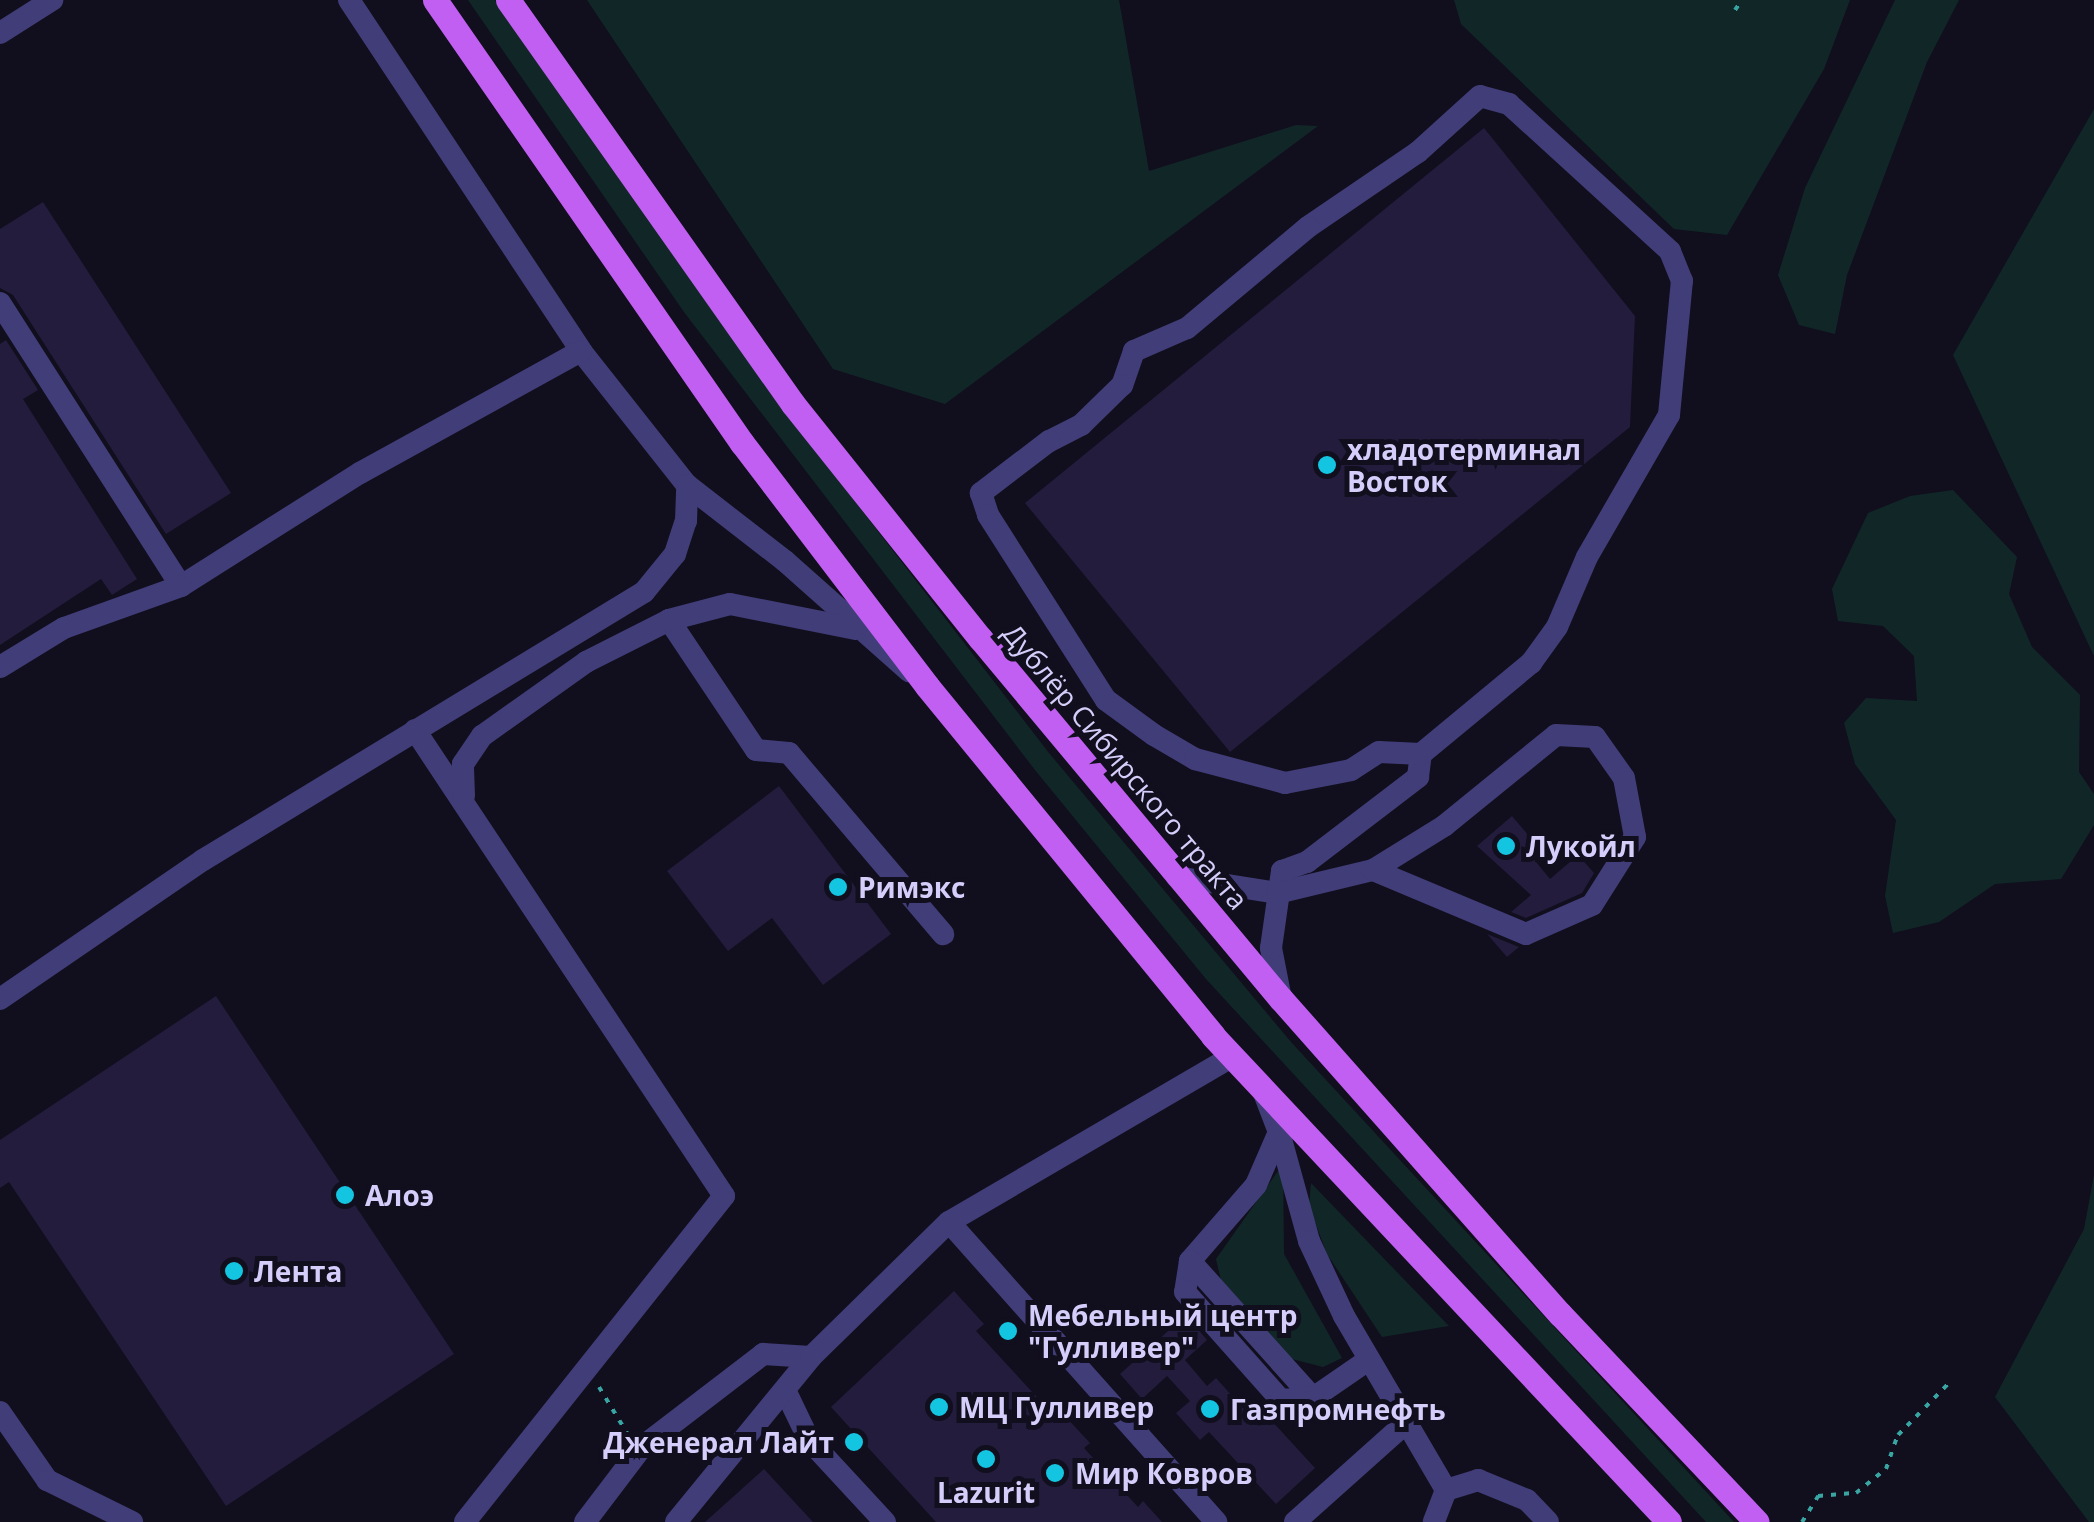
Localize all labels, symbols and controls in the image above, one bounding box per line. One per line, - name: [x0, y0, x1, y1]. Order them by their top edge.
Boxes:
- place label: хладотерминал Восток: [1347, 432, 1581, 498]
- marker: хладотерминал Восток: [1316, 454, 1338, 476]
- street label: Дублёр Сибирского тракта: [996, 616, 1256, 916]
- place label: Лукойл: [1526, 829, 1636, 863]
- marker: Лукойл: [1495, 835, 1517, 857]
- place label: Римэкс: [858, 870, 965, 904]
- marker: Римэкс: [827, 876, 849, 898]
- place label: Алоэ: [365, 1178, 434, 1212]
- marker: Алоэ: [334, 1184, 356, 1206]
- place label: Лента: [254, 1254, 342, 1288]
- marker: Лента: [223, 1260, 245, 1282]
- place label: Мебельный центр "Гулливер": [1028, 1298, 1297, 1364]
- marker: Мебельный центр "Гулливер": [997, 1320, 1019, 1342]
- place label: МЦ Гулливер: [959, 1390, 1154, 1424]
- place label: Газпромнефть: [1230, 1392, 1446, 1426]
- marker: МЦ Гулливер: [928, 1396, 950, 1418]
- marker: Газпромнефть: [1199, 1398, 1221, 1420]
- place label: Дженерал Лайт: [603, 1425, 834, 1459]
- marker: Дженерал Лайт: [843, 1431, 865, 1453]
- marker: Lazurit: [975, 1448, 997, 1470]
- place label: Мир Ковров: [1075, 1456, 1253, 1490]
- marker: Мир Ковров: [1044, 1462, 1066, 1484]
- place label: Lazurit: [937, 1475, 1035, 1509]

